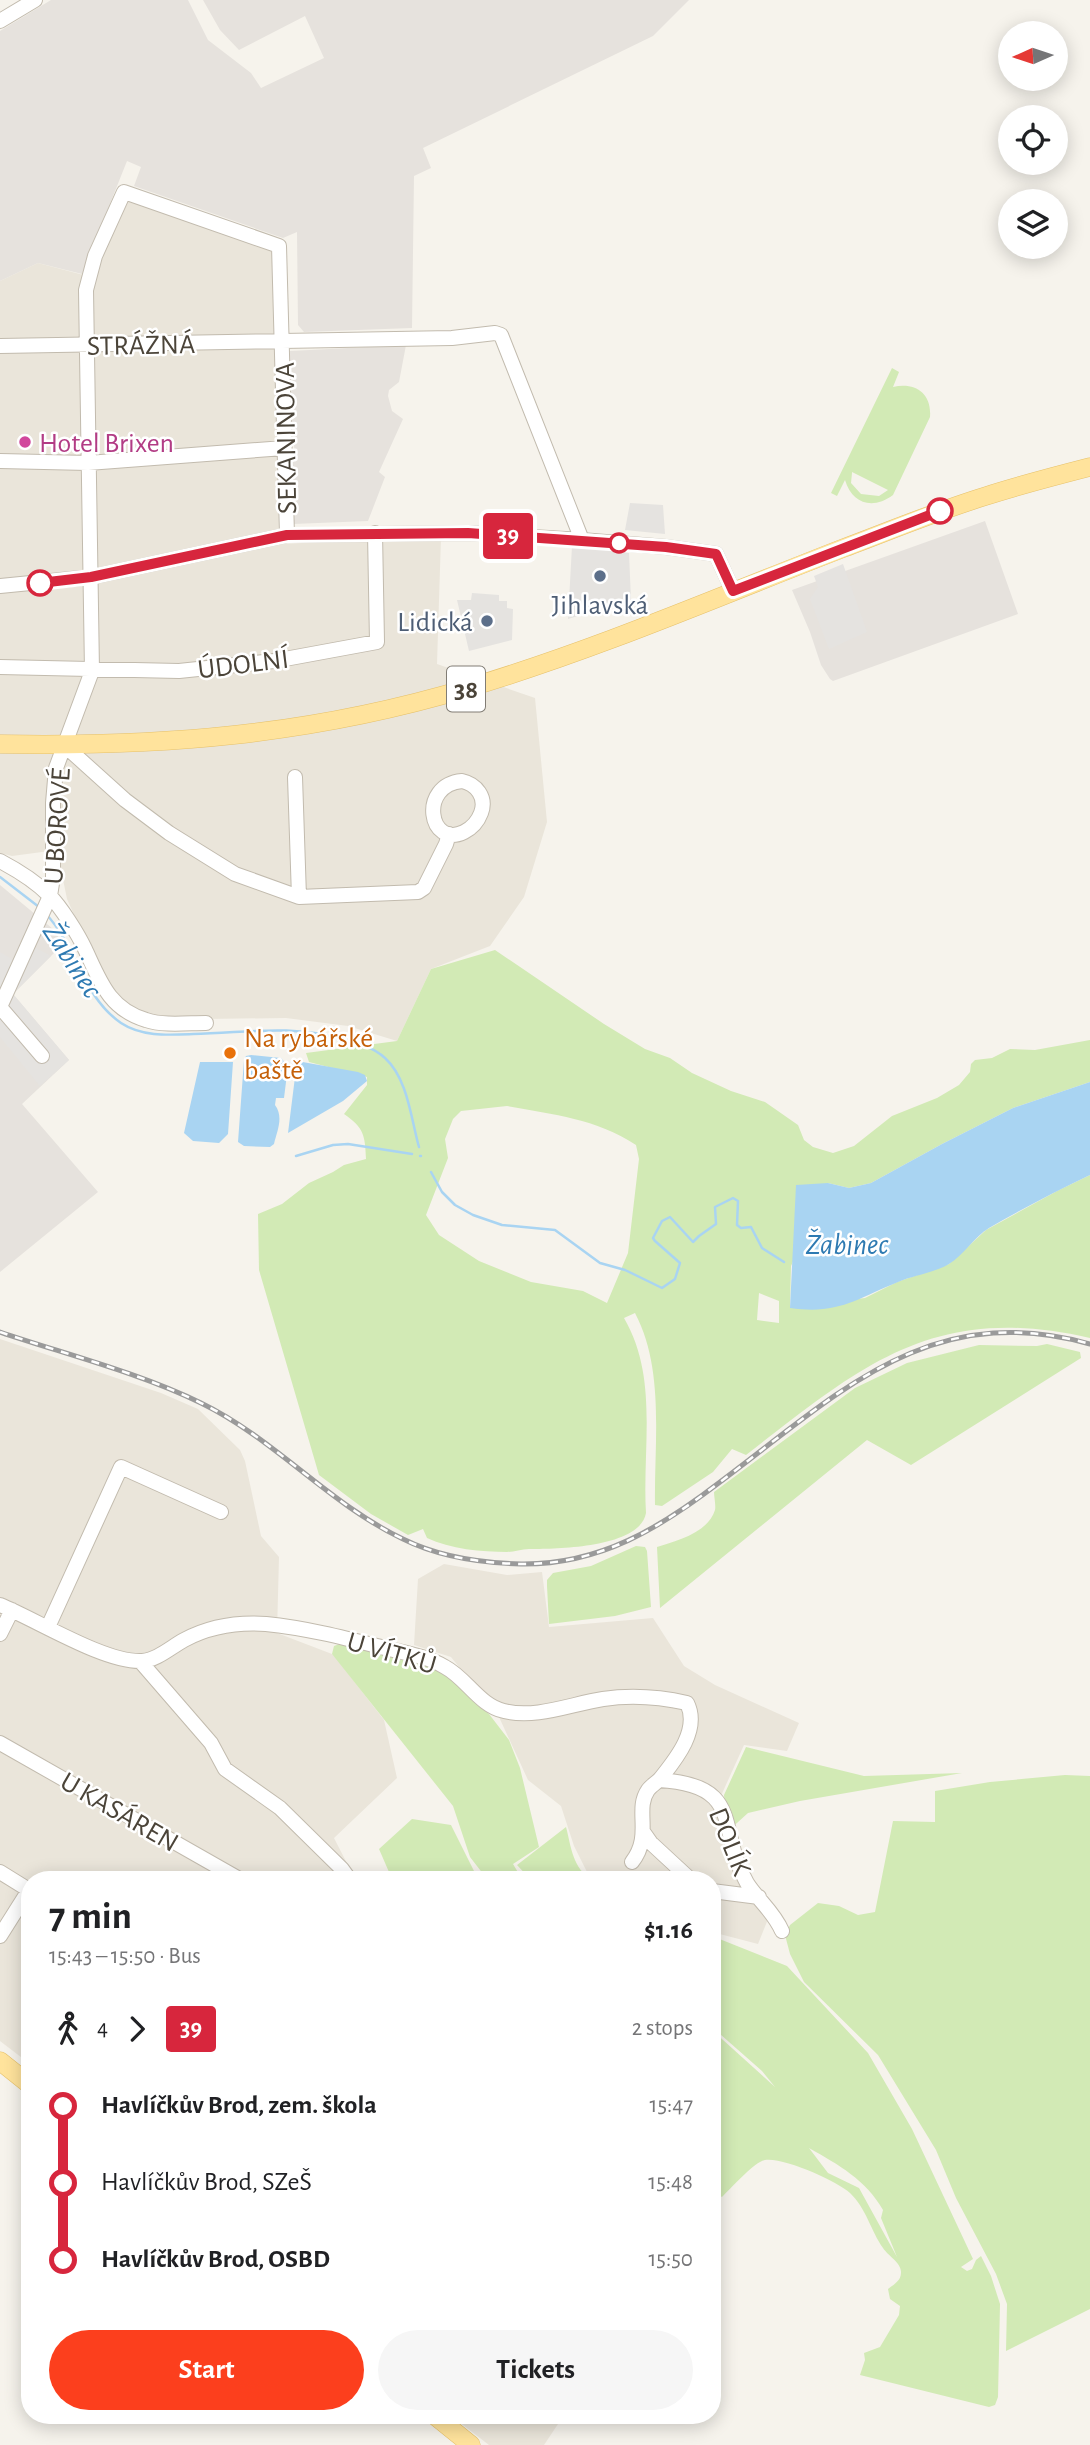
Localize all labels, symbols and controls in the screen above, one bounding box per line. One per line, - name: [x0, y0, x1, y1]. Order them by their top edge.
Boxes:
- north arrow: [998, 21, 1068, 91]
- map controls: [998, 21, 1068, 259]
- button: locate: [998, 105, 1068, 175]
- button: layers: [998, 189, 1068, 259]
- street label: STRÁŽNÁ: [87, 328, 195, 361]
- street label: SEKANINOVA: [272, 362, 302, 514]
- place label: Hotel Brixen: [39, 430, 174, 458]
- marker: Hotel Brixen: [17, 434, 33, 450]
- unlabelled marker: [927, 498, 953, 524]
- line badge: 39: [476, 513, 540, 559]
- text: 39: [497, 524, 519, 548]
- unlabelled marker: [609, 533, 629, 553]
- marker: Jihlavská: [592, 568, 608, 584]
- unlabelled marker: [27, 570, 53, 596]
- place label: Jihlavská: [552, 592, 648, 620]
- place label: Lidická: [397, 609, 473, 637]
- marker: Lidická: [479, 613, 495, 629]
- street label: ÚDOLNÍ: [196, 642, 291, 684]
- road number: 38: [447, 666, 485, 712]
- street label: U BOROVÉ: [37, 767, 76, 885]
- water label: Žabinec: [37, 917, 109, 1004]
- place label: Na rybářské baště: [244, 1025, 373, 1085]
- marker: Na rybářské baště: [222, 1045, 238, 1061]
- water label: Žabinec: [806, 1228, 889, 1260]
- street label: U VÍTKŮ: [344, 1625, 440, 1680]
- street label: U KASÁREN: [55, 1765, 184, 1858]
- street label: DOLÍK: [703, 1803, 758, 1880]
- text: 7 min: [49, 1898, 132, 1936]
- text: $1.16: [644, 1917, 693, 1943]
- text: 15:43 – 15:50 · Bus: [49, 1945, 201, 1968]
- icon: walk: [49, 2010, 87, 2048]
- icon: forward: [118, 2010, 156, 2048]
- text: 4: [97, 2017, 108, 2040]
- text: 39: [180, 2017, 202, 2041]
- text: 2 stops: [632, 2017, 693, 2040]
- text: Havlíčkův Brod, zem. škola: [101, 2092, 377, 2118]
- text: 15:47: [650, 2094, 693, 2117]
- text: Havlíčkův Brod, SZeŠ: [101, 2169, 312, 2195]
- text: 15:48: [648, 2171, 693, 2194]
- text: Havlíčkův Brod, OSBD: [101, 2246, 330, 2272]
- text: 15:50: [648, 2248, 693, 2271]
- button: Start: [49, 2330, 364, 2410]
- button: Tickets: [378, 2330, 693, 2410]

